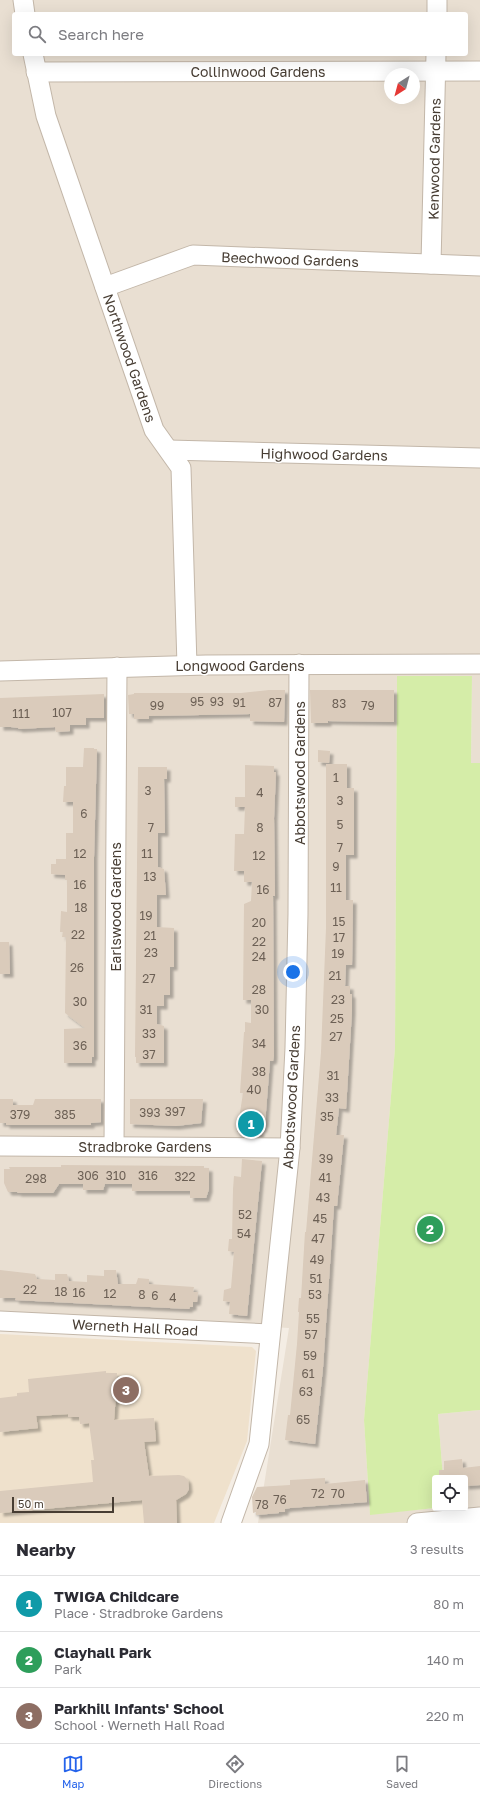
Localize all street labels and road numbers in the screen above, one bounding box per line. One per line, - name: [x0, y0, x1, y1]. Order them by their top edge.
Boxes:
- street label: Collinwood Gardens: [190, 63, 326, 80]
- street label: Kenwood Gardens: [424, 98, 444, 220]
- street label: Beechwood Gardens: [221, 248, 359, 270]
- street label: Northwood Gardens: [100, 291, 160, 425]
- street label: Highwood Gardens: [260, 444, 388, 464]
- street label: Longwood Gardens: [175, 657, 305, 674]
- street label: Abbotswood Gardens: [291, 701, 308, 845]
- street label: Earlswood Gardens: [107, 842, 124, 972]
- street label: Abbotswood Gardens: [279, 1025, 303, 1169]
- street label: Stradbroke Gardens: [78, 1138, 212, 1155]
- street label: Werneth Hall Road: [72, 1315, 198, 1339]

